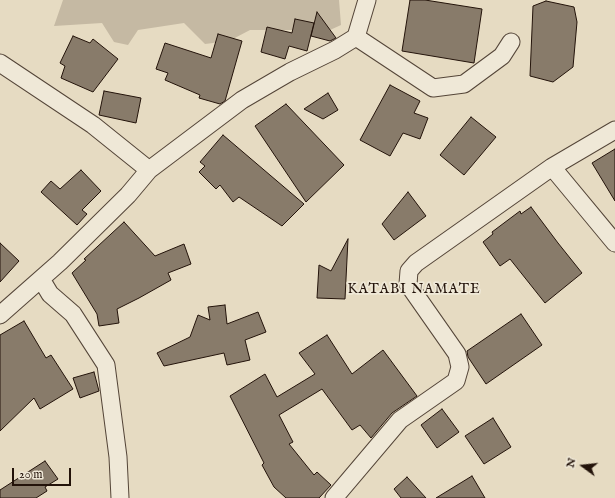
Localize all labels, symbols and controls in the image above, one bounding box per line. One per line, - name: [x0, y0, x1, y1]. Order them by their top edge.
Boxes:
- district label: KATABI NAMATE: [347, 282, 481, 298]
- north arrow: [563, 446, 603, 486]
- text: N: [563, 456, 579, 469]
- scale bar: [14, 460, 73, 486]
- text: 20 m: [19, 467, 42, 482]

